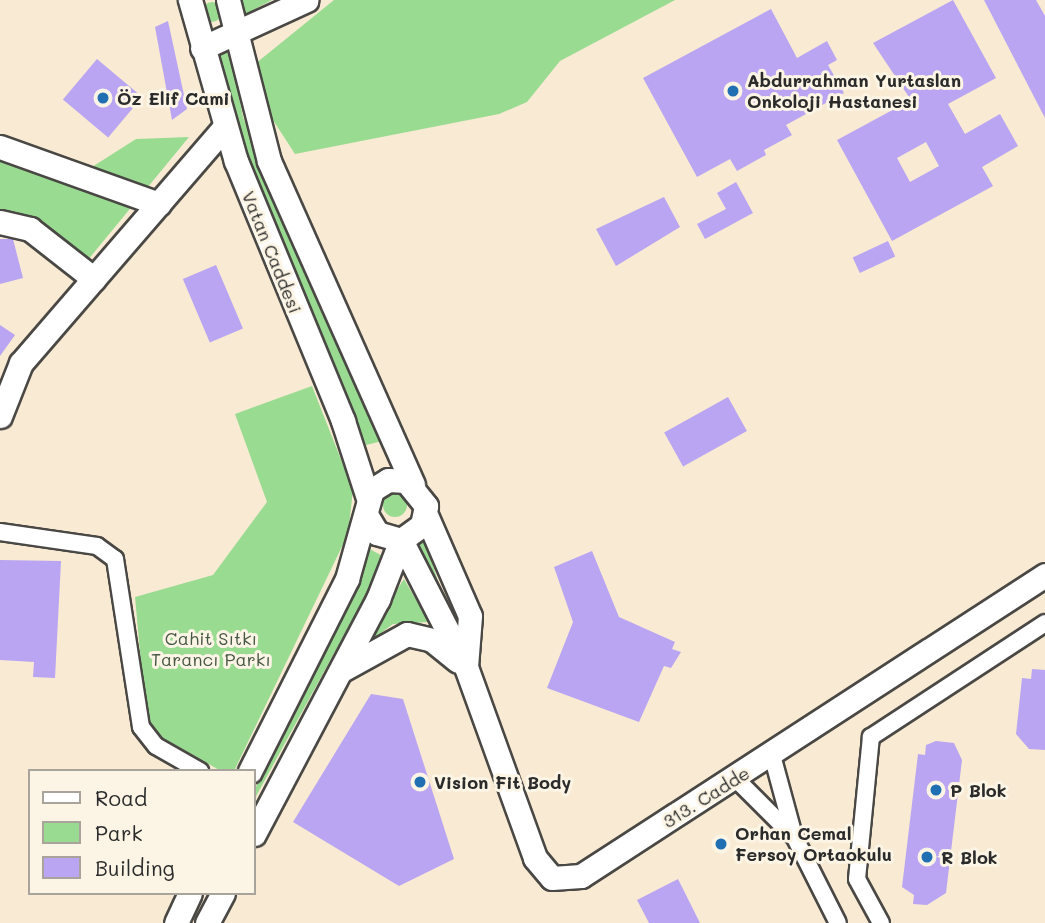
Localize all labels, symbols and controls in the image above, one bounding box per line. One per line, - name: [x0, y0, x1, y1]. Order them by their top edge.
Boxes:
- place label: Abdurrahman Yurtaslan Onkoloji Hastanesi: [747, 70, 961, 112]
- marker: Abdurrahman Yurtaslan Onkoloji Hastanesi: [725, 83, 741, 99]
- place label: Öz Elif Cami: [117, 87, 230, 109]
- marker: Öz Elif Cami: [95, 90, 111, 106]
- street label: Vatan Caddesi: [238, 188, 306, 316]
- park label: Cahit Sıtkı Tarancı Parkı: [151, 628, 271, 670]
- street label: 313. Cadde: [659, 762, 753, 832]
- legend: [28, 769, 256, 895]
- place label: Vision Fit Body: [434, 771, 571, 793]
- marker: Vision Fit Body: [412, 774, 428, 790]
- place label: P Blok: [950, 779, 1006, 801]
- marker: P Blok: [928, 782, 944, 798]
- text: Road: [95, 784, 147, 811]
- text: Park: [95, 819, 143, 846]
- place label: Orhan Cemal Fersoy Ortaokulu: [735, 823, 892, 866]
- marker: Orhan Cemal Fersoy Ortaokulu: [713, 836, 729, 852]
- place label: R Blok: [941, 846, 998, 868]
- marker: R Blok: [919, 849, 935, 865]
- text: Building: [95, 854, 175, 881]

